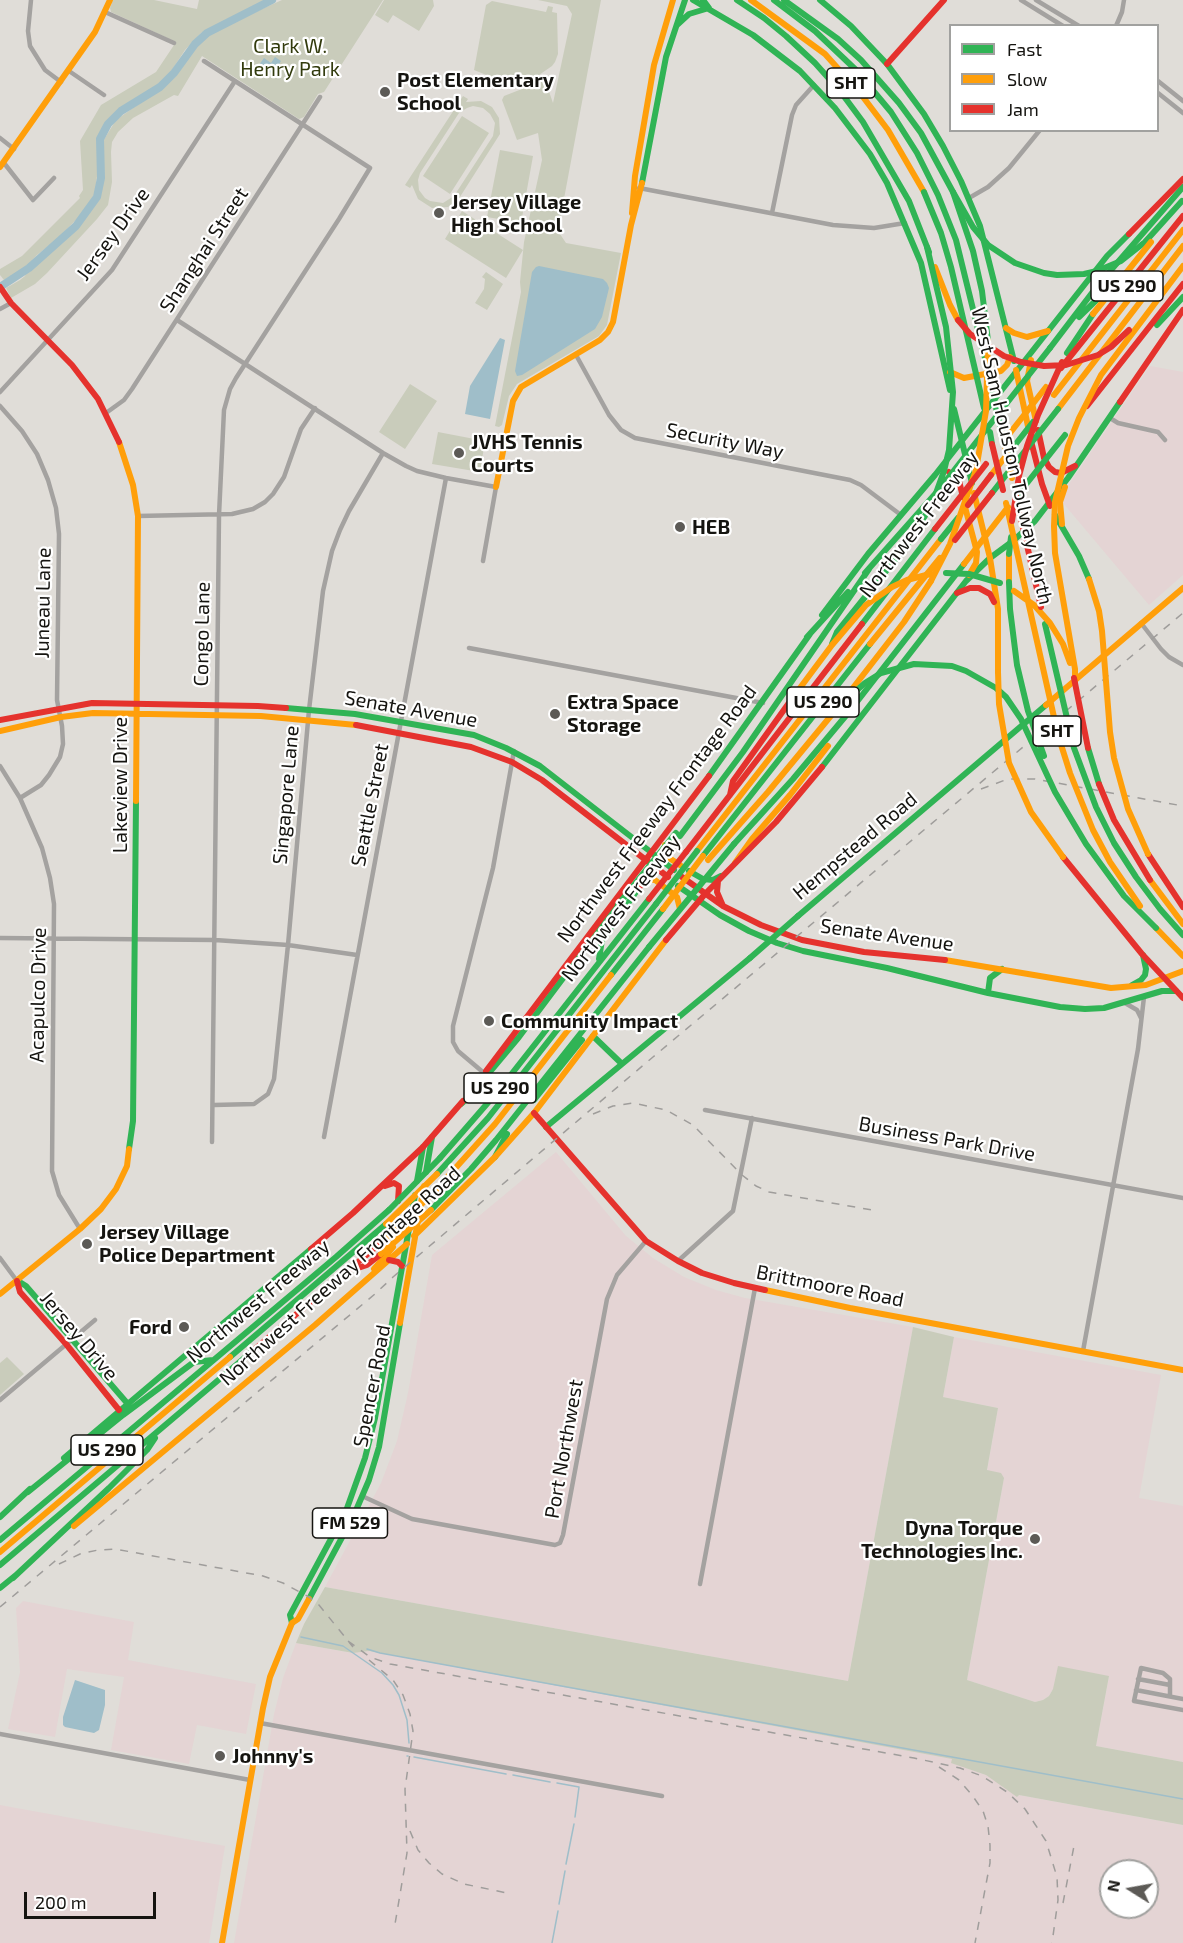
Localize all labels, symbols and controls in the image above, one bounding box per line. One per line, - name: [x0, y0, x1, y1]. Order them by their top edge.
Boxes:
- legend: [949, 24, 1159, 132]
- park label: Clark W. Henry Park: [240, 34, 340, 81]
- text: Fast: [1007, 38, 1042, 60]
- place label: Post Elementary School: [397, 68, 554, 115]
- road number: SHT: [827, 68, 875, 98]
- text: Slow: [1007, 68, 1047, 90]
- marker: Post Elementary School: [378, 85, 392, 99]
- text: Jam: [1007, 98, 1039, 120]
- street label: Jersey Drive: [71, 183, 155, 285]
- street label: Shanghai Street: [155, 183, 253, 317]
- place label: Jersey Village High School: [451, 190, 581, 237]
- marker: Jersey Village High School: [432, 206, 446, 220]
- road number: US 290: [1091, 271, 1163, 301]
- street label: West Sam Houston Tollway North: [966, 305, 1058, 607]
- street label: Security Way: [664, 418, 786, 464]
- place label: JVHS Tennis Courts: [471, 430, 583, 477]
- marker: JVHS Tennis Courts: [452, 446, 466, 460]
- street label: Northwest Freeway: [854, 446, 984, 602]
- place label: HEB: [692, 515, 730, 539]
- marker: HEB: [673, 520, 687, 534]
- street label: Juneau Lane: [30, 547, 56, 659]
- street label: Congo Lane: [189, 581, 215, 687]
- street label: Northwest Freeway Frontage Road: [552, 680, 762, 948]
- street label: Senate Avenue: [343, 686, 479, 732]
- road number: US 290: [787, 687, 859, 717]
- place label: Extra Space Storage: [567, 690, 679, 737]
- marker: Extra Space Storage: [548, 707, 562, 721]
- road number: SHT: [1033, 716, 1081, 746]
- street label: Lakeview Drive: [108, 717, 132, 853]
- street label: Singapore Lane: [268, 725, 304, 865]
- street label: Seattle Street: [346, 741, 394, 869]
- street label: Hempstead Road: [788, 787, 922, 905]
- street label: Northwest Freeway: [556, 830, 686, 986]
- street label: Senate Avenue: [819, 914, 955, 956]
- street label: Acapulco Drive: [25, 927, 51, 1063]
- place label: Community Impact: [501, 1009, 678, 1033]
- marker: Community Impact: [482, 1014, 496, 1028]
- road number: US 290: [464, 1073, 536, 1103]
- street label: Business Park Drive: [857, 1112, 1037, 1166]
- street label: Northwest Freeway Frontage Road: [214, 1161, 466, 1391]
- place label: Jersey Village Police Department: [99, 1220, 275, 1267]
- street label: Northwest Freeway: [181, 1234, 335, 1368]
- marker: Jersey Village Police Department: [80, 1237, 94, 1251]
- street label: Brittmoore Road: [754, 1260, 906, 1312]
- street label: Jersey Drive: [35, 1287, 123, 1385]
- place label: Ford: [129, 1315, 172, 1339]
- marker: Ford: [177, 1320, 191, 1334]
- street label: Spencer Road: [348, 1323, 396, 1449]
- street label: Port Northwest: [540, 1378, 588, 1520]
- road number: US 290: [71, 1435, 143, 1465]
- road number: FM 529: [312, 1508, 388, 1538]
- place label: Dyna Torque Technologies Inc.: [861, 1516, 1023, 1563]
- marker: Dyna Torque Technologies Inc.: [1028, 1532, 1042, 1546]
- place label: Johnny's: [232, 1744, 313, 1768]
- marker: Johnny's: [213, 1749, 227, 1763]
- north arrow: [1099, 1859, 1159, 1919]
- text: N: [1102, 1878, 1123, 1893]
- scale bar: [27, 1880, 159, 1918]
- text: 200 m: [35, 1891, 87, 1913]

